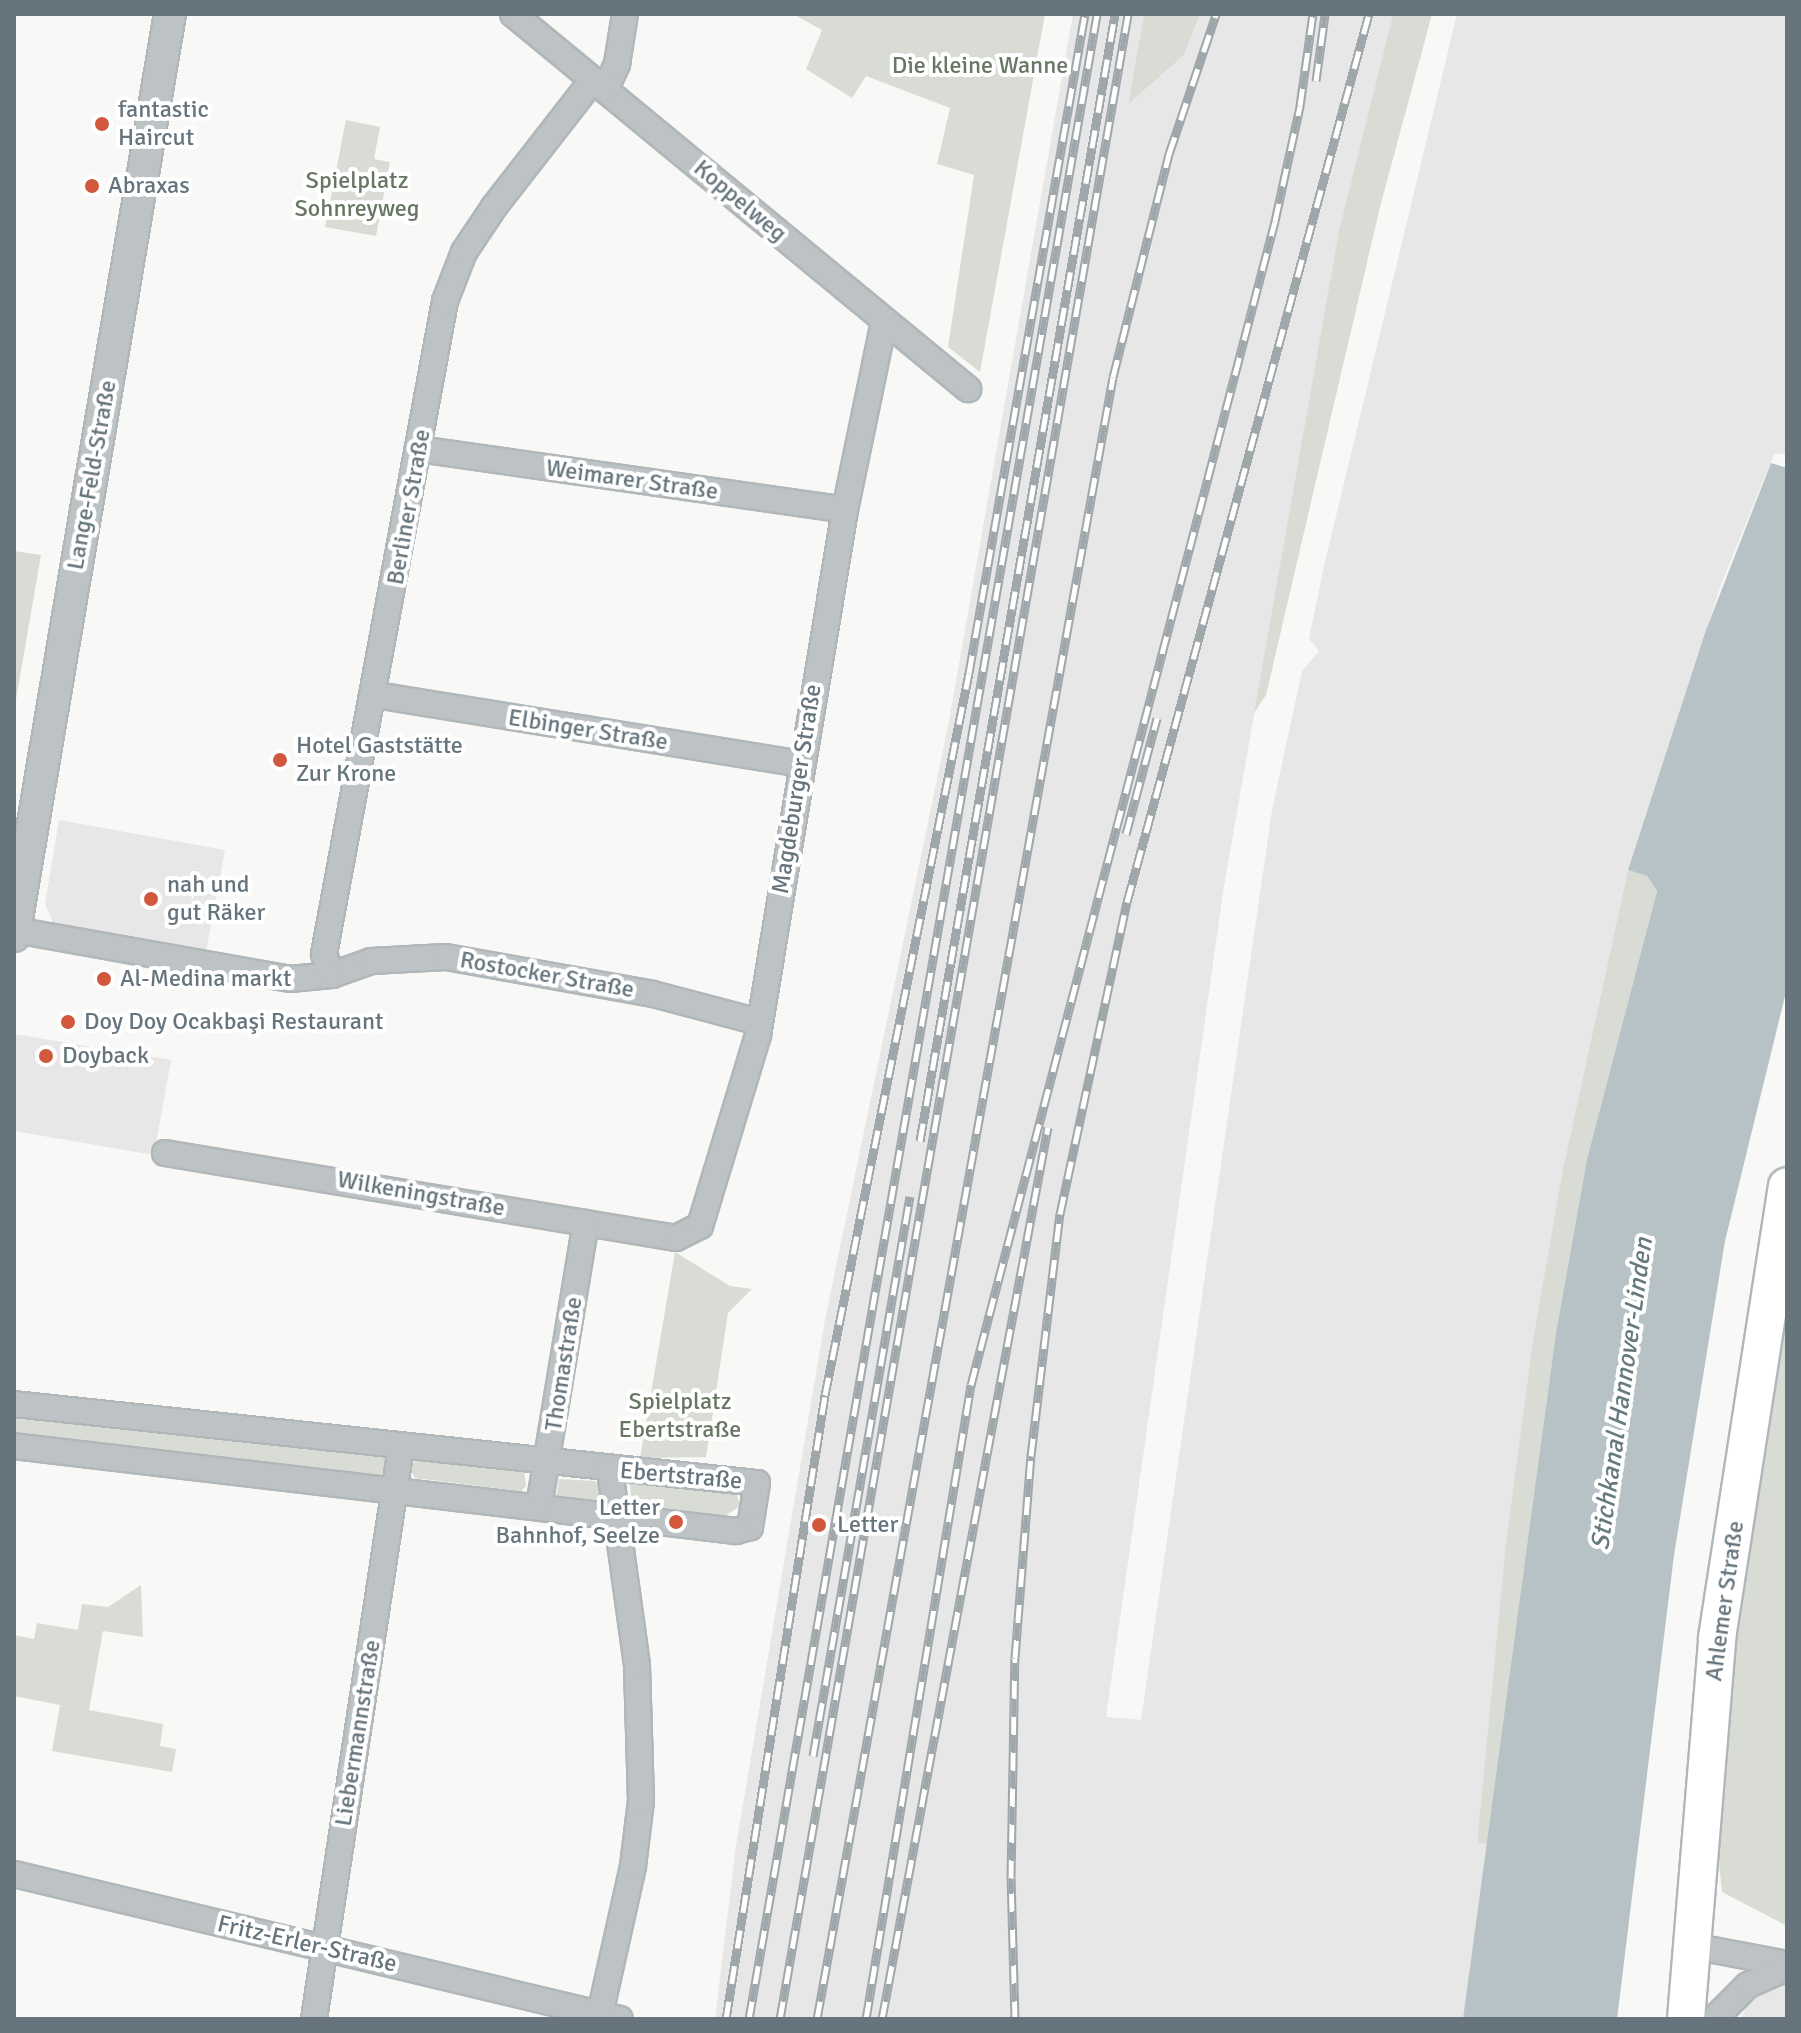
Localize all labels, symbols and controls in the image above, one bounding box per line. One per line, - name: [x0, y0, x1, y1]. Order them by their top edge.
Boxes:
- park label: Die kleine Wanne: [892, 52, 1068, 80]
- place label: fantastic Haircut: [118, 96, 209, 152]
- marker: fantastic Haircut: [93, 115, 111, 133]
- street label: Koppelweg: [688, 154, 792, 248]
- park label: Spielplatz Sohnreyweg: [295, 167, 419, 223]
- place label: Abraxas: [108, 172, 190, 200]
- marker: Abraxas: [83, 177, 101, 195]
- street label: Lange-Feld-Straße: [61, 378, 123, 572]
- street label: Berliner Straße: [381, 427, 437, 587]
- street label: Weimarer Straße: [544, 454, 720, 506]
- street label: Magdeburger Straße: [766, 682, 828, 896]
- street label: Elbinger Straße: [506, 703, 670, 757]
- place label: Hotel Gaststätte Zur Krone: [296, 732, 463, 788]
- marker: Hotel Gaststätte Zur Krone: [271, 751, 289, 769]
- place label: nah und gut Räker: [167, 871, 265, 927]
- marker: nah und gut Räker: [142, 890, 160, 908]
- street label: Rostocker Straße: [458, 946, 636, 1004]
- place label: Al-Medina markt: [120, 965, 291, 993]
- marker: Al-Medina markt: [95, 970, 113, 988]
- place label: Doy Doy Ocakbaşi Restaurant: [84, 1008, 383, 1036]
- marker: Doy Doy Ocakbaşi Restaurant: [59, 1013, 77, 1031]
- place label: Doyback: [62, 1042, 149, 1070]
- marker: Doyback: [37, 1047, 55, 1065]
- street label: Wilkeningstraße: [335, 1165, 507, 1223]
- water label: Stichkanal Hannover-Linden: [1586, 1236, 1660, 1552]
- street label: Thomastraße: [539, 1295, 589, 1433]
- park label: Spielplatz Ebertstraße: [619, 1388, 741, 1444]
- street label: Ebertstraße: [619, 1456, 743, 1496]
- place label: Letter Bahnhof, Seelze: [496, 1494, 660, 1550]
- place label: Letter: [837, 1511, 898, 1539]
- marker: Letter Bahnhof, Seelze: [667, 1513, 685, 1531]
- marker: Letter: [808, 1514, 830, 1536]
- street label: Ahlemer Straße: [1700, 1519, 1750, 1683]
- street label: Liebermannstraße: [329, 1638, 387, 1828]
- street label: Fritz-Erler-Straße: [215, 1909, 399, 1979]

